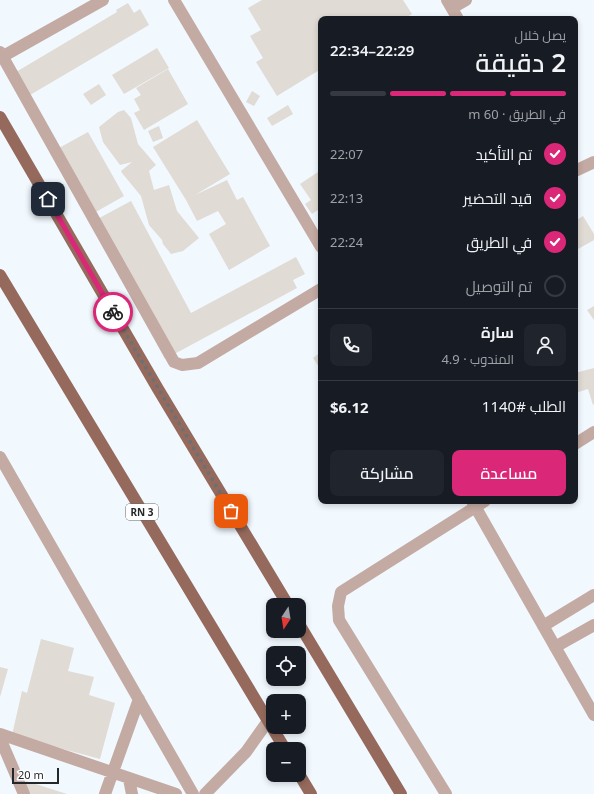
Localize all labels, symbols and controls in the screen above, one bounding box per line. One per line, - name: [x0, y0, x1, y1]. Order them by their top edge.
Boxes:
- text: يصل خلال: [514, 26, 566, 44]
- text: 22:29–22:34: [330, 40, 414, 60]
- text: 2 دقيقة: [475, 44, 566, 80]
- text: في الطريق · 60 m: [468, 105, 566, 123]
- icon: check: [544, 143, 566, 165]
- text: تم التأكيد: [475, 144, 532, 164]
- text: 22:07: [330, 145, 363, 163]
- pin: [31, 182, 65, 216]
- icon: check: [544, 187, 566, 209]
- icon: home: [37, 188, 59, 210]
- text: قيد التحضير: [463, 188, 532, 208]
- text: 22:13: [330, 189, 363, 207]
- icon: check: [544, 231, 566, 253]
- text: في الطريق: [466, 232, 532, 252]
- text: 22:24: [330, 233, 363, 251]
- text: تم التوصيل: [466, 276, 532, 296]
- courier: [93, 292, 133, 332]
- icon: bike: [102, 301, 124, 323]
- text: سارة: [481, 322, 514, 342]
- button: phone: [330, 324, 372, 366]
- button: person: [524, 324, 566, 366]
- text: المندوب · 4.9: [441, 350, 514, 368]
- text: الطلب #1140: [482, 396, 566, 416]
- text: $6.12: [330, 397, 369, 417]
- button: مشاركة: [330, 450, 444, 496]
- button: مساعدة: [452, 450, 566, 496]
- pin: [214, 494, 248, 528]
- icon: bag: [220, 500, 242, 522]
- road number: RN 3: [126, 504, 158, 520]
- north arrow: [266, 598, 306, 638]
- map controls: [266, 598, 306, 782]
- button: locate: [266, 646, 306, 686]
- button: +: [266, 694, 306, 734]
- button: −: [266, 742, 306, 782]
- scale bar: [12, 766, 59, 785]
- text: 20 m: [18, 767, 44, 782]

